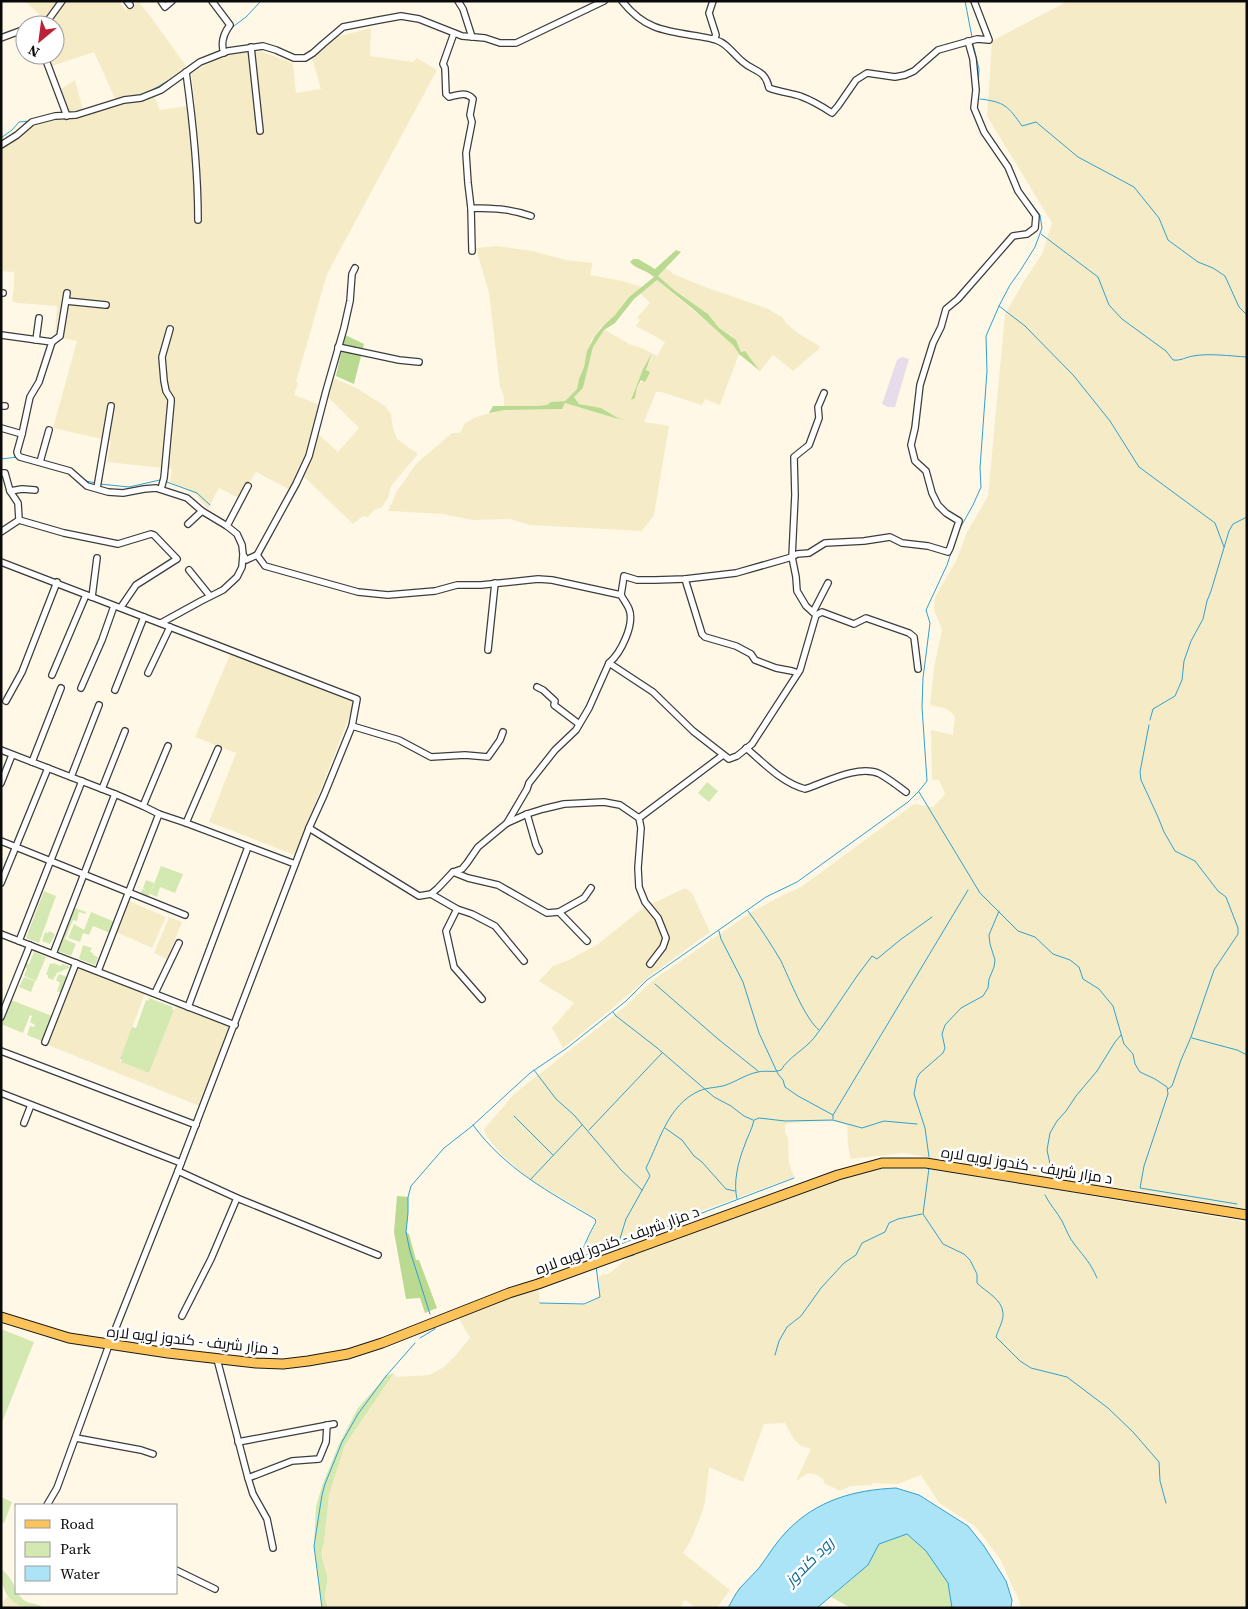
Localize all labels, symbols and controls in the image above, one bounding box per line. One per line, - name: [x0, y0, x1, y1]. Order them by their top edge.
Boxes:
- north arrow: [15, 15, 65, 65]
- text: N: [24, 40, 43, 63]
- street label: د مزار شریف - کندوز لویه لاره: [940, 1141, 1114, 1189]
- street label: د مزار شریف - کندوز لویه لاره: [532, 1201, 702, 1279]
- street label: د مزار شریف - کندوز لویه لاره: [106, 1321, 280, 1359]
- legend: [15, 1504, 178, 1594]
- text: Road: [60, 1513, 94, 1534]
- water label: رود کندوز: [778, 1531, 839, 1592]
- text: Park: [60, 1538, 92, 1559]
- text: Water: [60, 1563, 101, 1584]

